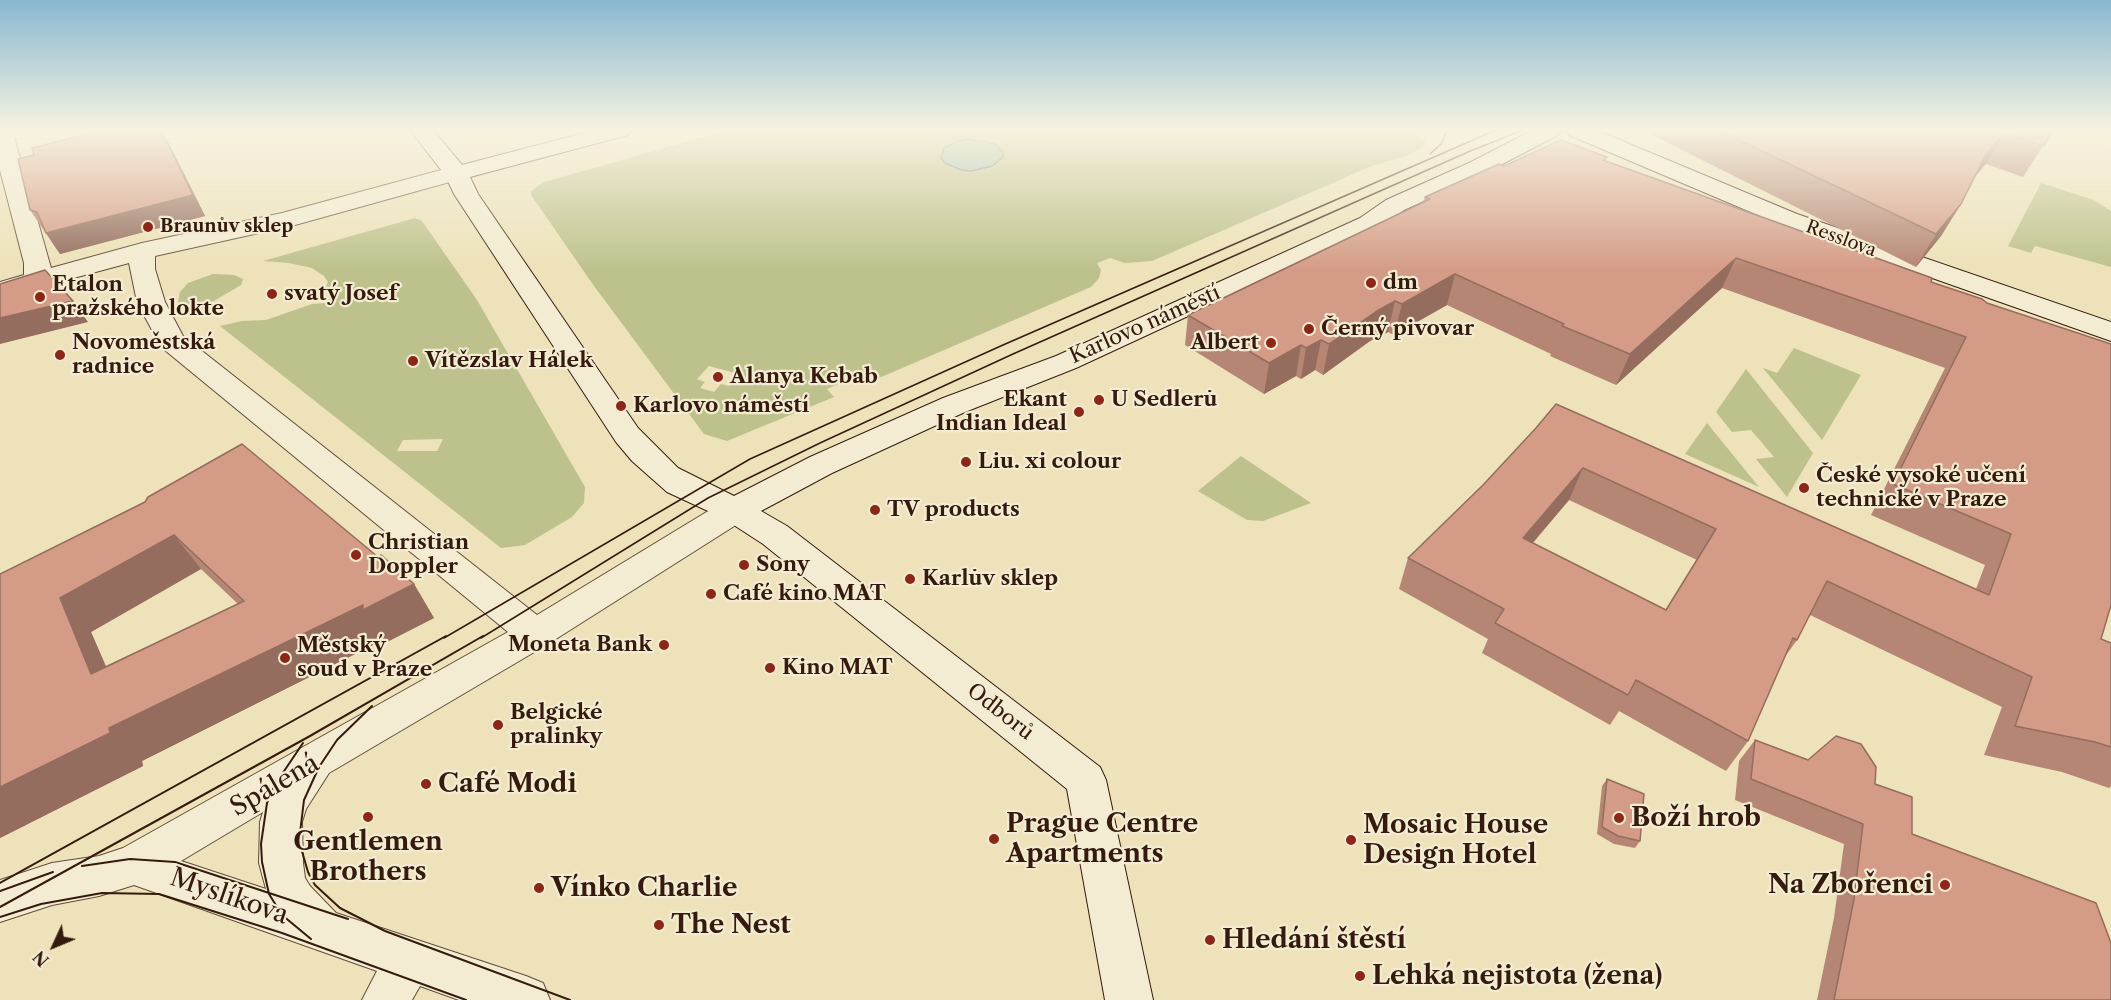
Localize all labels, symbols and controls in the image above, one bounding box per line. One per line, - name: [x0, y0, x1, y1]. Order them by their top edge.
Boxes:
- place label: Braunův sklep: [160, 216, 293, 238]
- street label: Resslova: [1803, 216, 1879, 262]
- marker: Braunův sklep: [141, 220, 155, 234]
- place label: dm: [1383, 270, 1418, 296]
- place label: Etalon pražského lokte: [52, 272, 224, 322]
- marker: dm: [1364, 276, 1378, 290]
- street label: Karlovo náměstí: [1066, 280, 1224, 370]
- place label: svatý Josef: [284, 281, 397, 307]
- marker: svatý Josef: [265, 287, 279, 301]
- marker: Etalon pražského lokte: [33, 290, 47, 304]
- place label: Černý pivovar: [1321, 316, 1474, 342]
- marker: Černý pivovar: [1302, 322, 1316, 336]
- place label: Novoměstská radnice: [72, 330, 215, 380]
- place label: Albert: [1190, 330, 1259, 356]
- marker: Albert: [1264, 336, 1278, 350]
- marker: Novoměstská radnice: [53, 348, 67, 362]
- place label: Vítězslav Hálek: [425, 348, 593, 374]
- marker: Vítězslav Hálek: [406, 354, 420, 368]
- place label: Alanya Kebab: [730, 364, 878, 390]
- marker: Alanya Kebab: [711, 370, 725, 384]
- place label: Ekant Indian Ideal: [936, 387, 1067, 437]
- place label: U Sedlerů: [1111, 387, 1217, 413]
- place label: Karlovo náměstí: [633, 393, 809, 419]
- marker: U Sedlerů: [1092, 393, 1106, 407]
- marker: Karlovo náměstí: [614, 399, 628, 413]
- marker: Ekant Indian Ideal: [1072, 405, 1086, 419]
- place label: Liu. xi colour: [978, 449, 1121, 475]
- marker: Liu. xi colour: [959, 455, 973, 469]
- place label: České vysoké učení technické v Praze: [1816, 463, 2026, 513]
- marker: České vysoké učení technické v Praze: [1797, 481, 1811, 495]
- place label: TV products: [887, 497, 1020, 523]
- marker: TV products: [868, 503, 882, 517]
- place label: Christian Doppler: [368, 530, 469, 580]
- marker: Christian Doppler: [349, 548, 363, 562]
- place label: Sony: [756, 552, 810, 578]
- marker: Sony: [737, 558, 751, 572]
- place label: Karlův sklep: [922, 566, 1058, 592]
- marker: Karlův sklep: [903, 572, 917, 586]
- place label: Café kino MAT: [723, 581, 886, 607]
- marker: Café kino MAT: [704, 587, 718, 601]
- place label: Moneta Bank: [508, 632, 652, 658]
- place label: Městský soud v Praze: [297, 633, 432, 683]
- marker: Moneta Bank: [657, 638, 671, 652]
- marker: Městský soud v Praze: [278, 651, 292, 665]
- place label: Kino MAT: [782, 655, 893, 681]
- marker: Kino MAT: [763, 661, 777, 675]
- street label: Odborů: [962, 678, 1038, 746]
- place label: Belgické pralinky: [510, 700, 603, 750]
- marker: Belgické pralinky: [491, 718, 505, 732]
- street label: Spálená: [225, 748, 325, 824]
- place label: Café Modi: [438, 768, 577, 800]
- marker: Café Modi: [419, 777, 433, 791]
- place label: Boží hrob: [1631, 802, 1761, 834]
- place label: Prague Centre Apartments: [1006, 808, 1198, 870]
- place label: Mosaic House Design Hotel: [1363, 809, 1548, 870]
- marker: Gentlemen Brothers: [361, 810, 375, 824]
- marker: Boží hrob: [1612, 811, 1626, 825]
- place label: Gentlemen Brothers: [293, 826, 443, 888]
- marker: Prague Centre Apartments: [987, 832, 1001, 846]
- marker: Mosaic House Design Hotel: [1344, 833, 1358, 847]
- street label: Myslíkova: [166, 862, 292, 932]
- place label: Na Zbořenci: [1768, 869, 1933, 901]
- place label: Vínko Charlie: [551, 872, 738, 904]
- marker: Na Zbořenci: [1938, 878, 1952, 892]
- marker: Vínko Charlie: [532, 881, 546, 895]
- place label: The Nest: [671, 909, 791, 941]
- north arrow: [24, 916, 84, 976]
- marker: The Nest: [652, 918, 666, 932]
- place label: Hledání štěstí: [1222, 924, 1406, 956]
- marker: Hledání štěstí: [1203, 933, 1217, 947]
- text: N: [29, 947, 53, 970]
- place label: Lehká nejistota (žena): [1372, 960, 1662, 992]
- marker: Lehká nejistota (žena): [1353, 969, 1367, 983]

